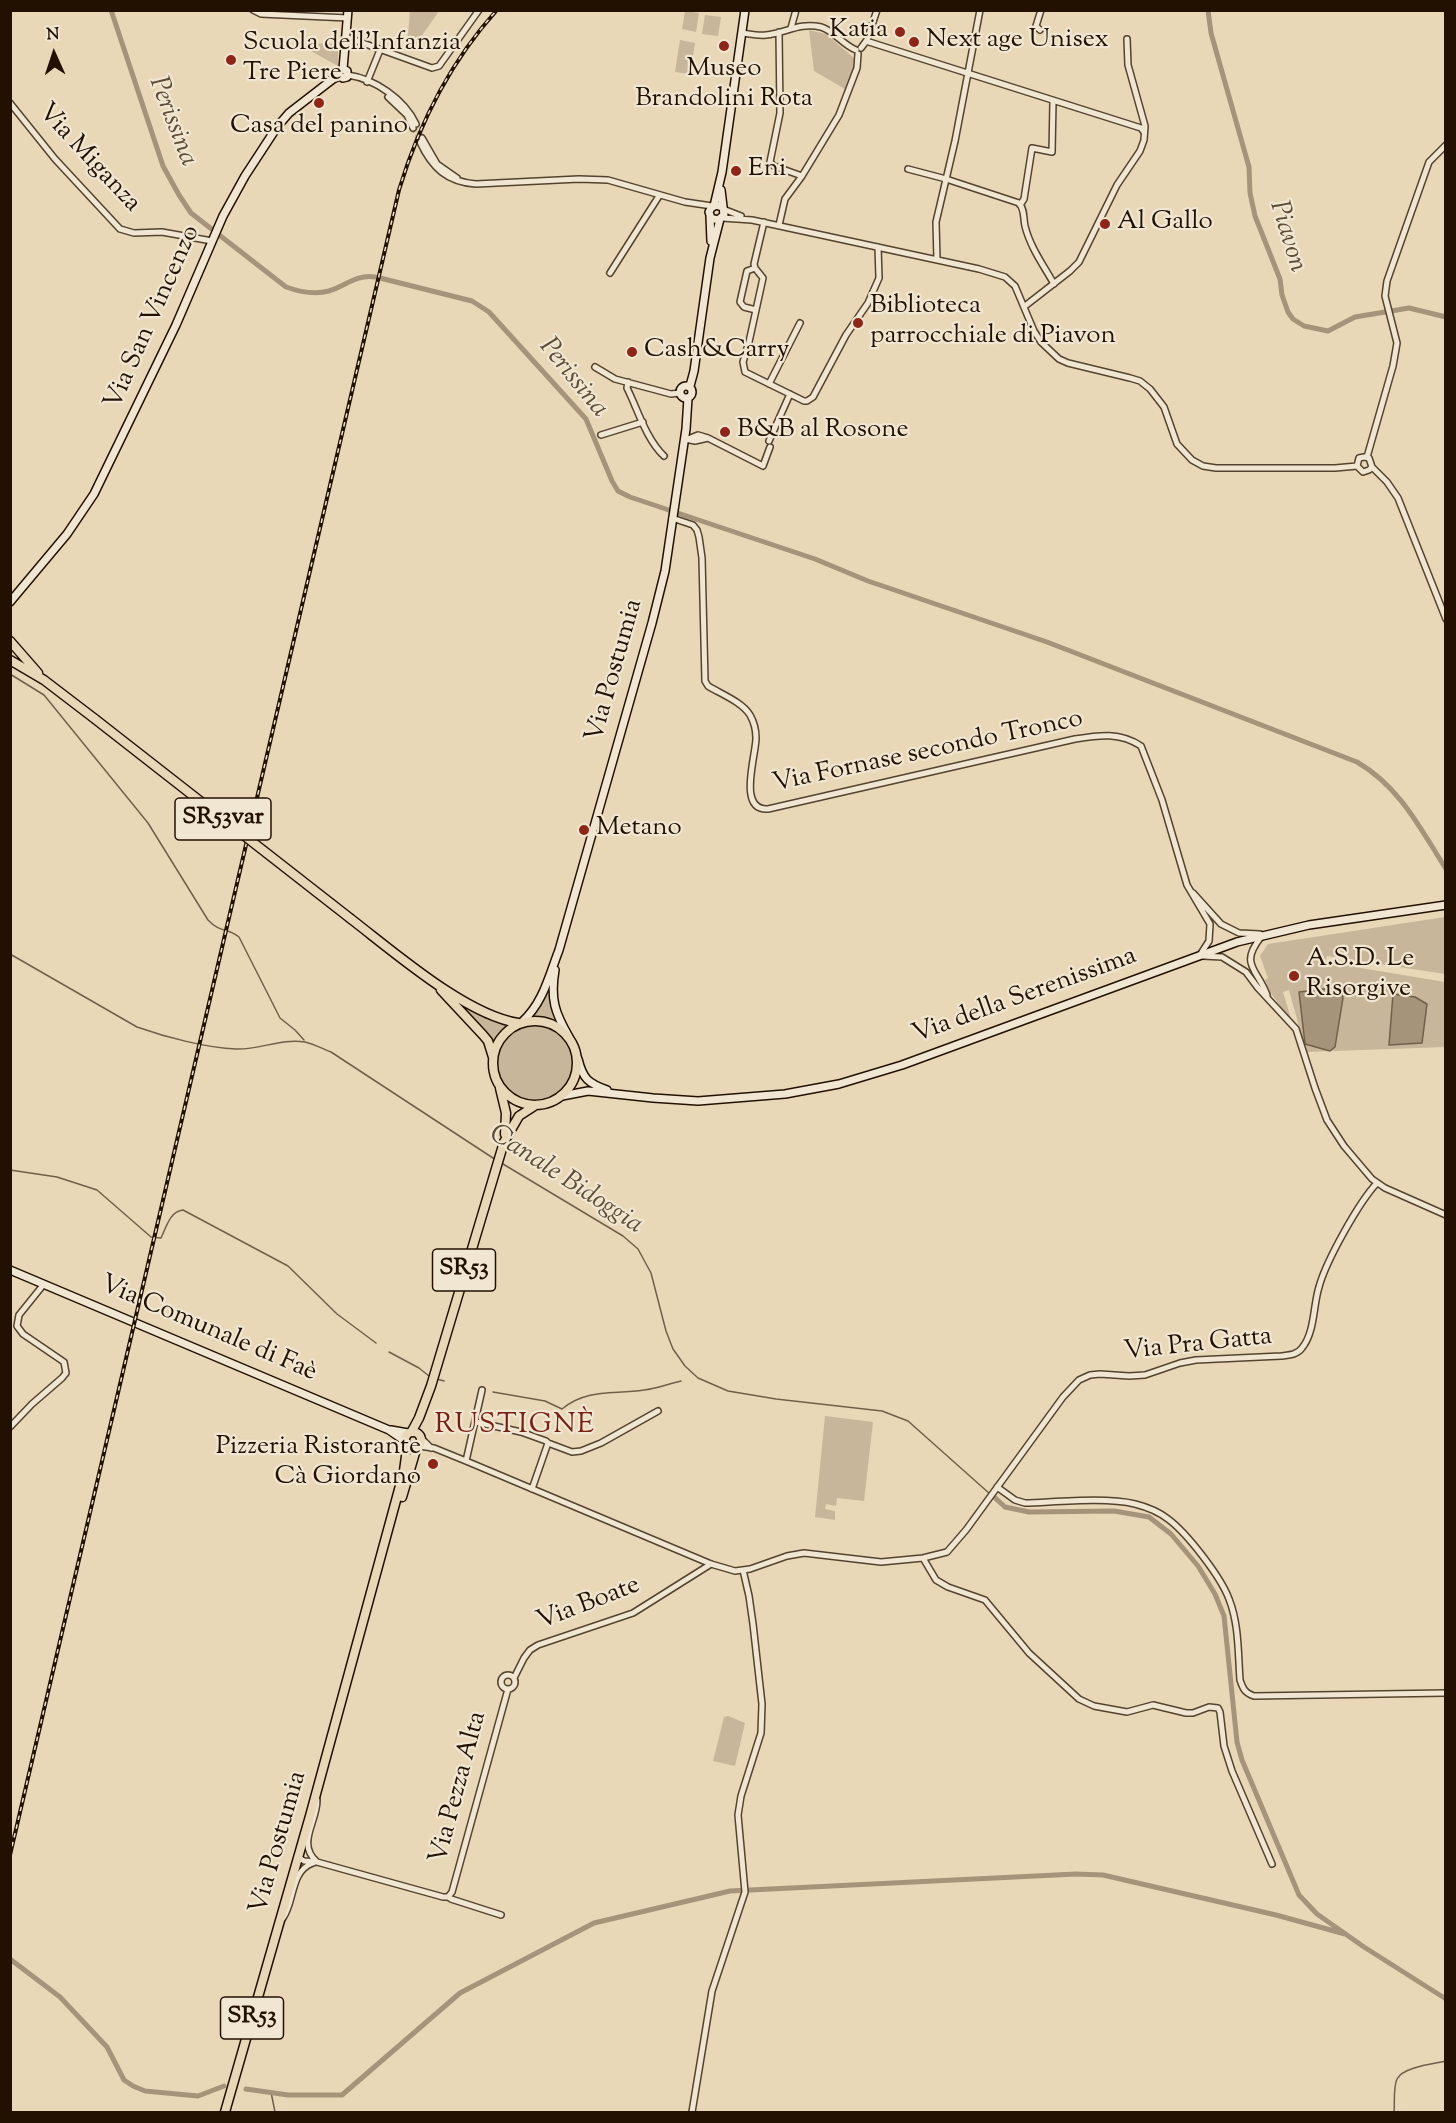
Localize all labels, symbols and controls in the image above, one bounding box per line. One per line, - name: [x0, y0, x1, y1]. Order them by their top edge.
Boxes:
- place label: Katia: [829, 16, 888, 48]
- north arrow: [24, 24, 84, 84]
- text: N: [46, 24, 60, 47]
- marker: Katia: [893, 25, 907, 39]
- place label: Next age Unisex: [926, 26, 1109, 58]
- place label: Scuola dell'Infanzia Tre Piere: [243, 29, 461, 90]
- marker: Next age Unisex: [907, 35, 921, 49]
- marker: Museo Brandolini Rota: [717, 39, 731, 53]
- marker: Scuola dell'Infanzia Tre Piere: [224, 53, 238, 67]
- place label: Museo Brandolini Rota: [635, 55, 813, 116]
- water label: Perissina: [139, 73, 203, 171]
- marker: Casa del panino: [312, 96, 326, 110]
- street label: Via Miganza: [30, 98, 146, 220]
- place label: Casa del panino: [230, 112, 408, 144]
- place label: Eni: [748, 155, 786, 187]
- marker: Eni: [729, 164, 743, 178]
- water label: Piavon: [1260, 198, 1312, 276]
- place label: Al Gallo: [1117, 208, 1213, 240]
- marker: Al Gallo: [1098, 217, 1112, 231]
- street label: Via San Vincenzo: [99, 221, 209, 415]
- place label: Biblioteca parrocchiale di Piavon: [870, 292, 1116, 354]
- marker: Biblioteca parrocchiale di Piavon: [851, 316, 865, 330]
- water label: Perissina: [530, 333, 614, 425]
- place label: Cash&Carry: [644, 336, 790, 368]
- marker: Cash&Carry: [625, 345, 639, 359]
- place label: B&B al Rosone: [737, 416, 908, 448]
- marker: B&B al Rosone: [718, 425, 732, 439]
- street label: Via Postumia: [581, 596, 651, 746]
- street label: Via Fornase secondo Tronco: [770, 705, 1086, 801]
- road number: SR53var: [175, 798, 271, 840]
- place label: Metano: [596, 814, 682, 846]
- marker: Metano: [577, 823, 591, 837]
- street label: Via della Serenissima: [909, 942, 1141, 1052]
- place label: A.S.D. Le Risorgive: [1306, 945, 1414, 1006]
- marker: A.S.D. Le Risorgive: [1287, 969, 1301, 983]
- water label: Canale Bidoggia: [482, 1119, 648, 1243]
- road number: SR53: [432, 1249, 496, 1291]
- street label: Via Comunale di Faè: [95, 1270, 321, 1390]
- street label: Via Pra Gatta: [1122, 1323, 1274, 1369]
- district label: RUSTIGNÈ: [434, 1410, 596, 1444]
- place label: Pizzeria Ristorante Cà Giordano: [216, 1433, 421, 1494]
- marker: Pizzeria Ristorante Cà Giordano: [426, 1457, 440, 1471]
- street label: Via Boate: [533, 1571, 645, 1639]
- street label: Via Pezza Alta: [425, 1709, 495, 1867]
- street label: Via Postumia: [245, 1768, 315, 1918]
- road number: SR53: [220, 1997, 284, 2039]

